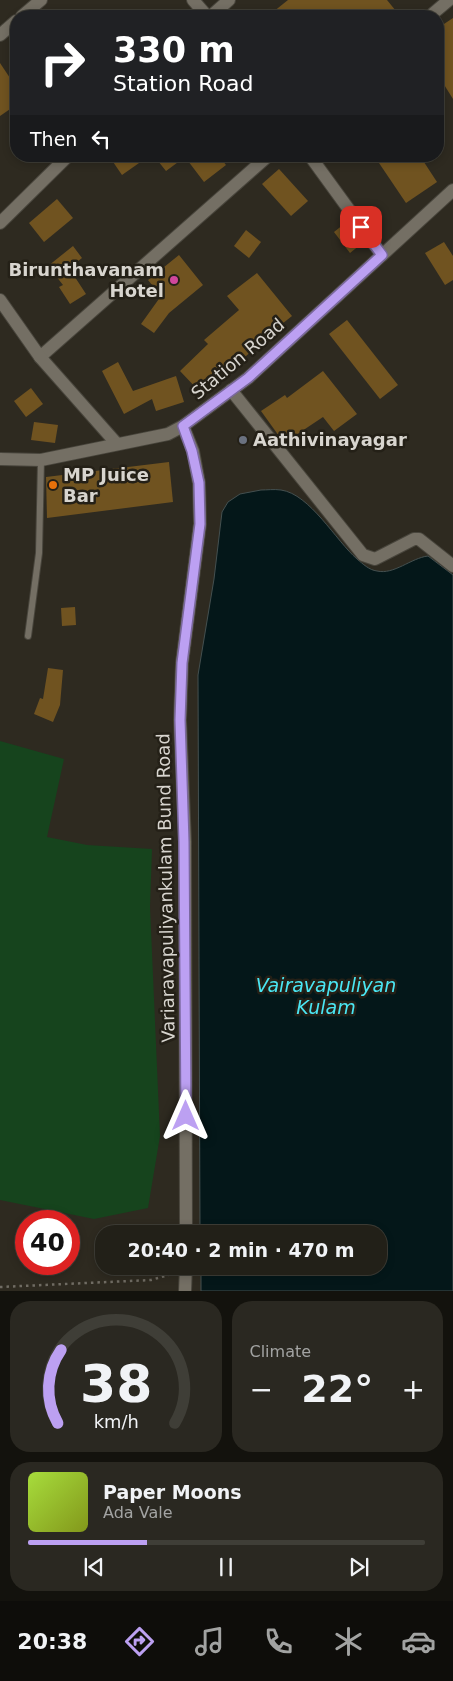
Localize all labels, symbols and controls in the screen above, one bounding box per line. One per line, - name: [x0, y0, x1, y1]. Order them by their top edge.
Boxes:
- icon: right: [30, 30, 95, 95]
- text: 330 m: [113, 30, 235, 70]
- text: Station Road: [113, 71, 253, 96]
- icon: left: [87, 125, 115, 153]
- text: Then: [30, 128, 77, 150]
- pin: [340, 206, 382, 248]
- icon: arrive: [347, 213, 375, 241]
- place label: Birunthavanam Hotel: [8, 259, 164, 301]
- marker: Birunthavanam Hotel: [168, 274, 180, 286]
- street label: Station Road: [187, 314, 288, 404]
- place label: Aathivinayagar: [253, 429, 407, 450]
- marker: Aathivinayagar: [237, 434, 249, 446]
- place label: MP Juice Bar: [63, 464, 149, 506]
- marker: MP Juice Bar: [47, 479, 59, 491]
- street label: Variaravapuliyankulam Bund Road: [152, 733, 179, 1043]
- water label: Vairavapuliyan Kulam: [256, 974, 396, 1018]
- position arrow: [159, 1089, 211, 1141]
- speed limit sign: 40: [15, 1210, 80, 1275]
- text: 20:40 · 2 min · 470 m: [127, 1239, 355, 1261]
- text: Climate: [250, 1342, 311, 1361]
- text: 38: [80, 1354, 152, 1414]
- text: 22°: [301, 1367, 373, 1411]
- text: −: [250, 1373, 273, 1406]
- text: +: [402, 1373, 425, 1406]
- text: km/h: [93, 1411, 138, 1432]
- text: Paper Moons: [103, 1481, 242, 1503]
- text: Ada Vale: [103, 1503, 173, 1522]
- icon: previous: [80, 1553, 108, 1581]
- icon: pause: [212, 1553, 240, 1581]
- icon: next: [345, 1553, 373, 1581]
- icon: directions: [122, 1624, 157, 1659]
- icon: music: [192, 1624, 227, 1659]
- icon: phone: [261, 1624, 296, 1659]
- icon: climate: [331, 1624, 366, 1659]
- icon: car: [401, 1624, 436, 1659]
- text: 20:38: [17, 1629, 87, 1654]

